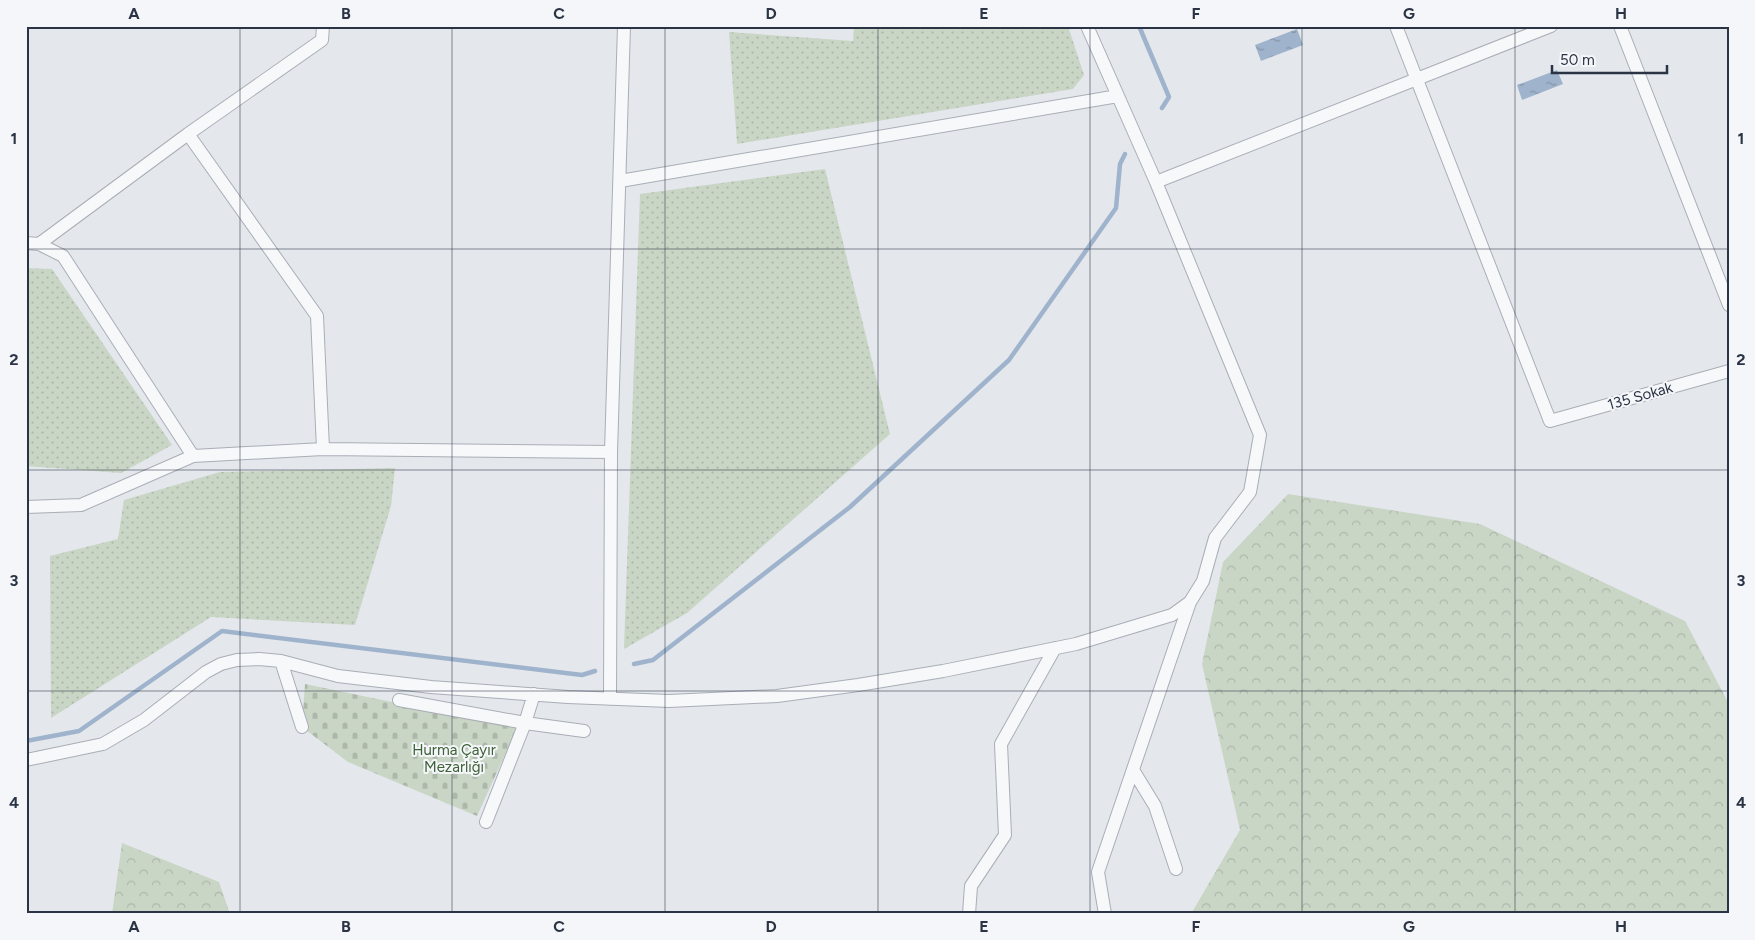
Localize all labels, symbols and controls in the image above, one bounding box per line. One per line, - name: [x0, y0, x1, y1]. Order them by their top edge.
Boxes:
- text: A: [128, 4, 140, 23]
- text: B: [341, 4, 351, 23]
- text: C: [553, 4, 565, 23]
- text: D: [765, 4, 777, 23]
- text: E: [979, 4, 989, 23]
- text: F: [1192, 4, 1201, 23]
- text: G: [1403, 4, 1415, 23]
- text: H: [1615, 4, 1627, 23]
- scale bar: [1552, 42, 1668, 74]
- text: 50 m: [1560, 51, 1595, 69]
- text: 1: [11, 129, 17, 148]
- text: 1: [1738, 129, 1744, 148]
- text: 2: [9, 350, 19, 369]
- text: 2: [1736, 350, 1746, 369]
- street label: 135 Sokak: [1605, 378, 1675, 414]
- text: 3: [10, 571, 19, 590]
- text: 3: [1737, 571, 1746, 590]
- park label: Hurma Çayır Mezarlığı: [412, 741, 496, 776]
- text: 4: [9, 793, 19, 812]
- text: 4: [1736, 793, 1746, 812]
- text: A: [128, 917, 140, 936]
- text: B: [341, 917, 351, 936]
- text: C: [553, 917, 565, 936]
- text: D: [765, 917, 777, 936]
- text: E: [979, 917, 989, 936]
- text: F: [1192, 917, 1201, 936]
- text: G: [1403, 917, 1415, 936]
- text: H: [1615, 917, 1627, 936]

